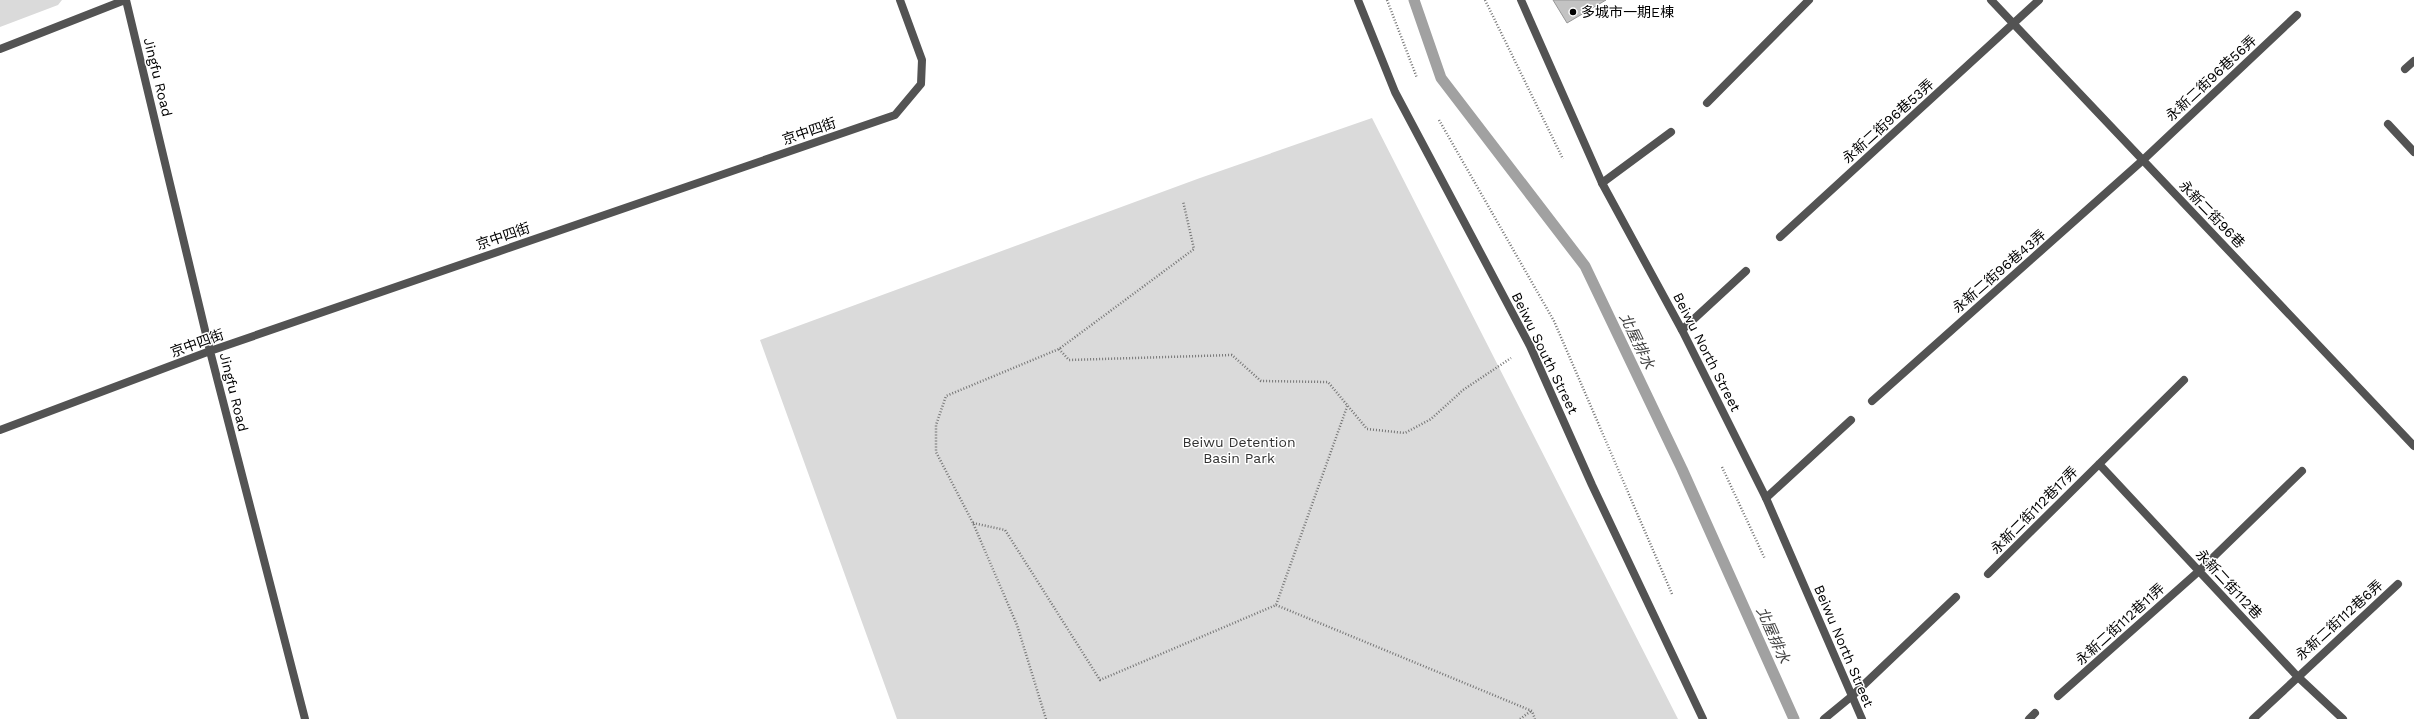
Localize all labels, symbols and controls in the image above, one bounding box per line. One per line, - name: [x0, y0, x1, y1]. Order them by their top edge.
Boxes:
- place label: 多城市一期E棟: [1581, 4, 1674, 20]
- marker: 多城市一期E棟: [1568, 7, 1578, 17]
- street label: 永新二街96巷56弄: [2162, 32, 2260, 124]
- street label: Jingfu Road: [140, 36, 176, 118]
- street label: 永新二街96巷53弄: [1839, 76, 1937, 166]
- street label: 京中四街: [780, 114, 838, 148]
- street label: 永新二街96巷: [2176, 177, 2248, 251]
- street label: 京中四街: [474, 219, 532, 253]
- street label: 永新二街96巷43弄: [1949, 226, 2049, 316]
- street label: Beiwu South Street: [1509, 289, 1582, 417]
- street label: Beiwu North Street: [1670, 290, 1744, 414]
- water label: 北屋排水: [1616, 310, 1659, 373]
- street label: 京中四街: [168, 326, 226, 360]
- street label: Jingfu Road: [216, 351, 252, 433]
- park label: Beiwu Detention Basin Park: [1182, 434, 1296, 466]
- street label: 永新二街112巷17弄: [1987, 463, 2081, 557]
- street label: 永新二街112巷: [2193, 546, 2265, 622]
- street label: 永新二街112巷6弄: [2292, 577, 2386, 663]
- street label: 永新二街112巷11弄: [2072, 580, 2168, 668]
- street label: Beiwu North Street: [1811, 582, 1877, 710]
- water label: 北屋排水: [1753, 604, 1794, 667]

